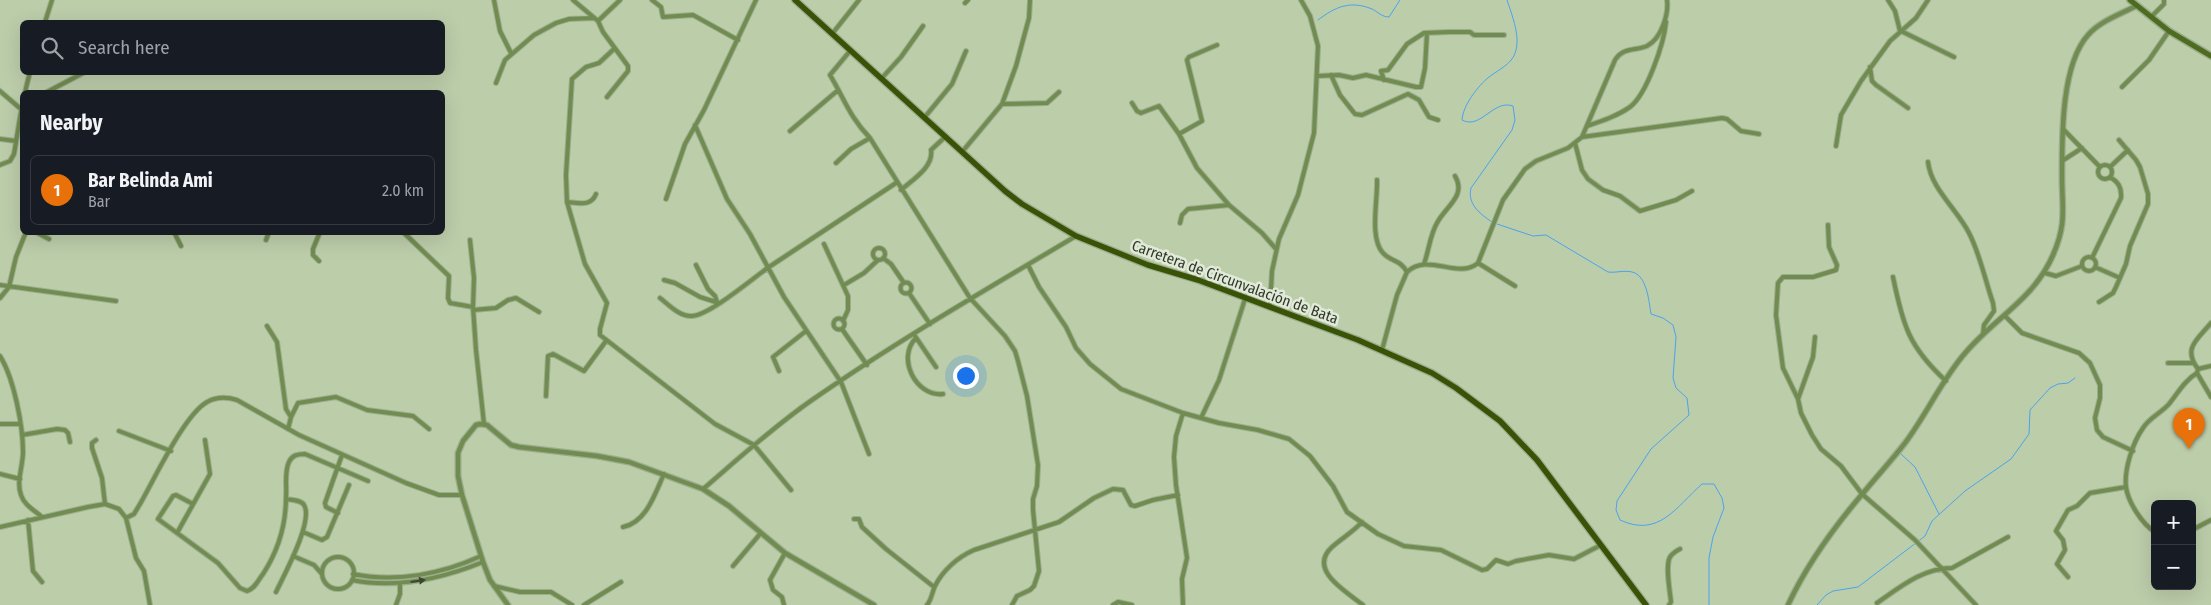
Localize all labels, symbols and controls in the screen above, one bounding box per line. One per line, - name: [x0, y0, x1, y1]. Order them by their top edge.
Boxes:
- search box: [20, 20, 445, 75]
- icon: search: [38, 34, 66, 62]
- text: Search here: [78, 36, 170, 59]
- text: Nearby: [40, 110, 102, 136]
- text: Bar Belinda Ami: [88, 169, 213, 192]
- text: 1: [54, 181, 60, 200]
- text: 2.0 km: [382, 181, 424, 200]
- text: Bar: [88, 192, 110, 211]
- street label: Carretera de Circunvalación de Bata: [1129, 236, 1341, 328]
- your location: [953, 363, 979, 389]
- pin: 1: [2173, 408, 2205, 449]
- map controls: [2151, 500, 2196, 590]
- button: +: [2151, 500, 2196, 545]
- button: −: [2151, 545, 2196, 590]
- one-way arrow: [410, 577, 426, 585]

